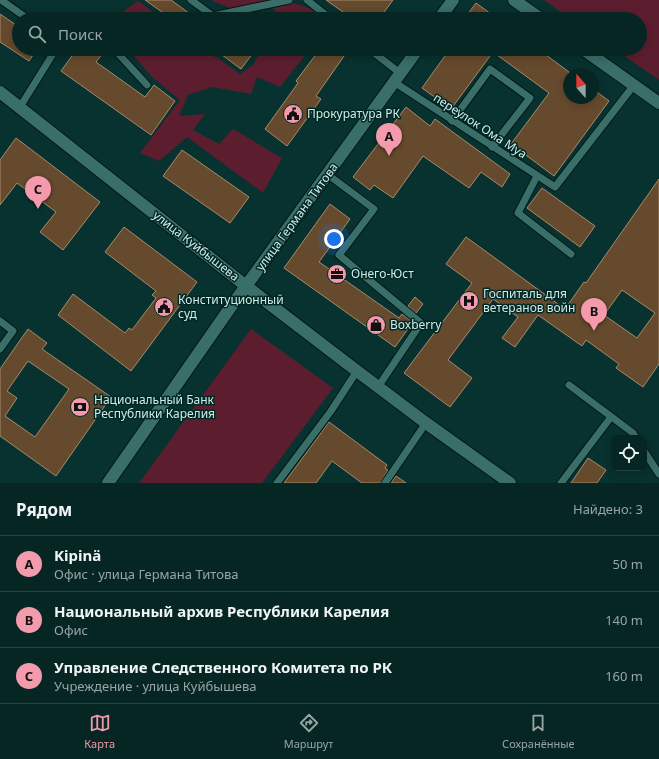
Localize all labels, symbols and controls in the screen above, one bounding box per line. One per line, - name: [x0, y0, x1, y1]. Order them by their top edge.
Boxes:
- search box: [12, 12, 647, 56]
- icon: search: [26, 23, 48, 45]
- text: Поиск: [58, 24, 103, 44]
- north arrow: [563, 68, 599, 104]
- street label: переулок Ома Муа: [430, 89, 530, 162]
- public building icon: Прокуратура РК: [282, 103, 304, 125]
- place label: Прокуратура РК: [307, 105, 401, 122]
- pin: A: [376, 123, 402, 156]
- street label: улица Германа Титова: [252, 159, 342, 274]
- pin: C: [25, 176, 51, 209]
- street label: улица Куйбышева: [150, 207, 243, 285]
- your location: [324, 229, 344, 249]
- office icon: Онего-Юст: [326, 263, 348, 285]
- place label: Онего-Юст: [351, 265, 414, 282]
- place label: Госпиталь для ветеранов войн: [483, 285, 575, 316]
- hospital icon: Госпиталь для ветеранов войн: [458, 290, 480, 312]
- place label: Конституционный суд: [178, 291, 284, 322]
- public building icon: Конституционный суд: [153, 296, 175, 318]
- pin: B: [581, 298, 607, 331]
- shop icon: Boxberry: [365, 314, 387, 336]
- place label: Boxberry: [390, 316, 442, 333]
- place label: Национальный Банк Республики Карелия: [94, 391, 215, 422]
- bank icon: Национальный Банк Республики Карелия: [69, 396, 91, 418]
- map controls: [611, 435, 647, 471]
- button: locate: [611, 435, 647, 471]
- text: Рядом: [16, 498, 72, 521]
- text: Найдено: 3: [573, 500, 643, 518]
- text: Kipinä: [54, 545, 101, 565]
- text: A: [25, 555, 34, 573]
- text: 50 m: [613, 555, 643, 573]
- text: Офис · улица Германа Титова: [54, 565, 239, 583]
- text: Национальный архив Республики Карелия: [54, 601, 389, 621]
- text: B: [25, 611, 33, 629]
- text: 140 m: [605, 611, 643, 629]
- text: Офис: [54, 621, 88, 639]
- text: Управление Следственного Комитета по РК: [54, 657, 392, 677]
- text: C: [25, 667, 33, 685]
- text: 160 m: [605, 667, 643, 685]
- text: Учреждение · улица Куйбышева: [54, 677, 257, 695]
- tab: Карта: [84, 712, 115, 751]
- tab: Маршрут: [284, 712, 333, 751]
- tab: Сохранённые: [502, 712, 575, 751]

